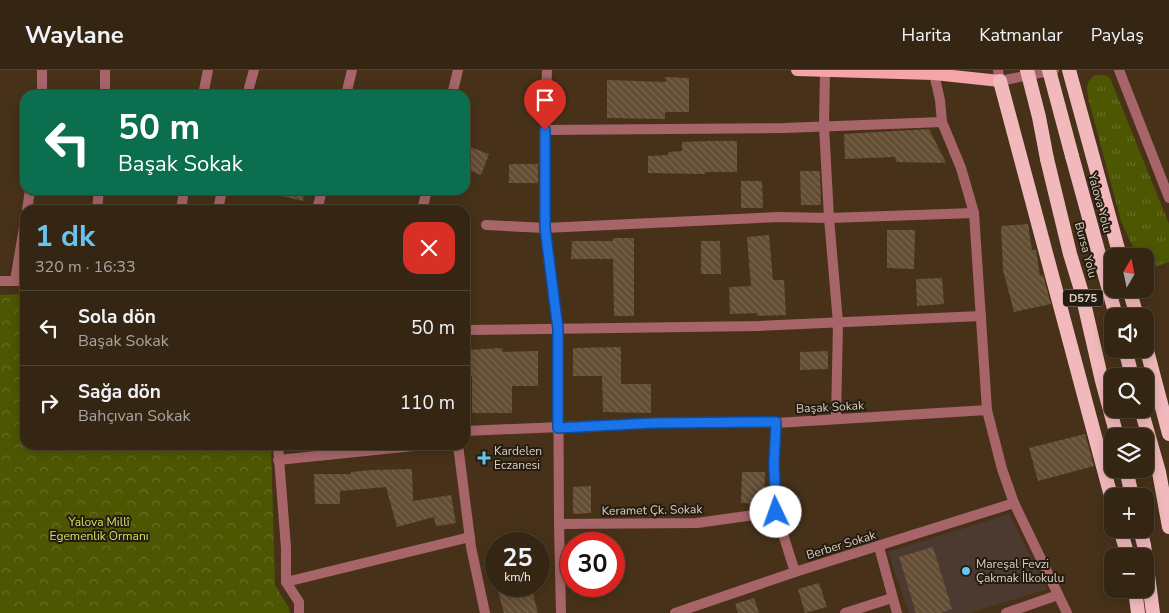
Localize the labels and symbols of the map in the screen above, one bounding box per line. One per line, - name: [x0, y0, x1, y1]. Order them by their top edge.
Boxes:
- pin: [524, 79, 566, 130]
- street label: Yalova Yolu: [1084, 170, 1116, 235]
- street label: Bursa Yolu: [1071, 220, 1101, 280]
- north arrow: [1104, 248, 1154, 298]
- road number: D575: [1063, 290, 1103, 307]
- street label: Başak Sokak: [796, 397, 865, 417]
- place label: Kardelen Eczanesi: [494, 443, 542, 473]
- marker: Kardelen Eczanesi: [478, 452, 490, 464]
- position arrow: [749, 485, 801, 537]
- street label: Keramet Çk. Sokak: [602, 501, 703, 519]
- park label: Yalova Millî Egemenlik Ormanı: [50, 514, 149, 544]
- street label: Berber Sokak: [804, 527, 879, 563]
- speed limit sign: 30: [560, 532, 625, 597]
- place label: Mareşal Fevzi Çakmak İlkokulu: [976, 556, 1064, 586]
- marker: Mareşal Fevzi Çakmak İlkokulu: [960, 565, 972, 577]

